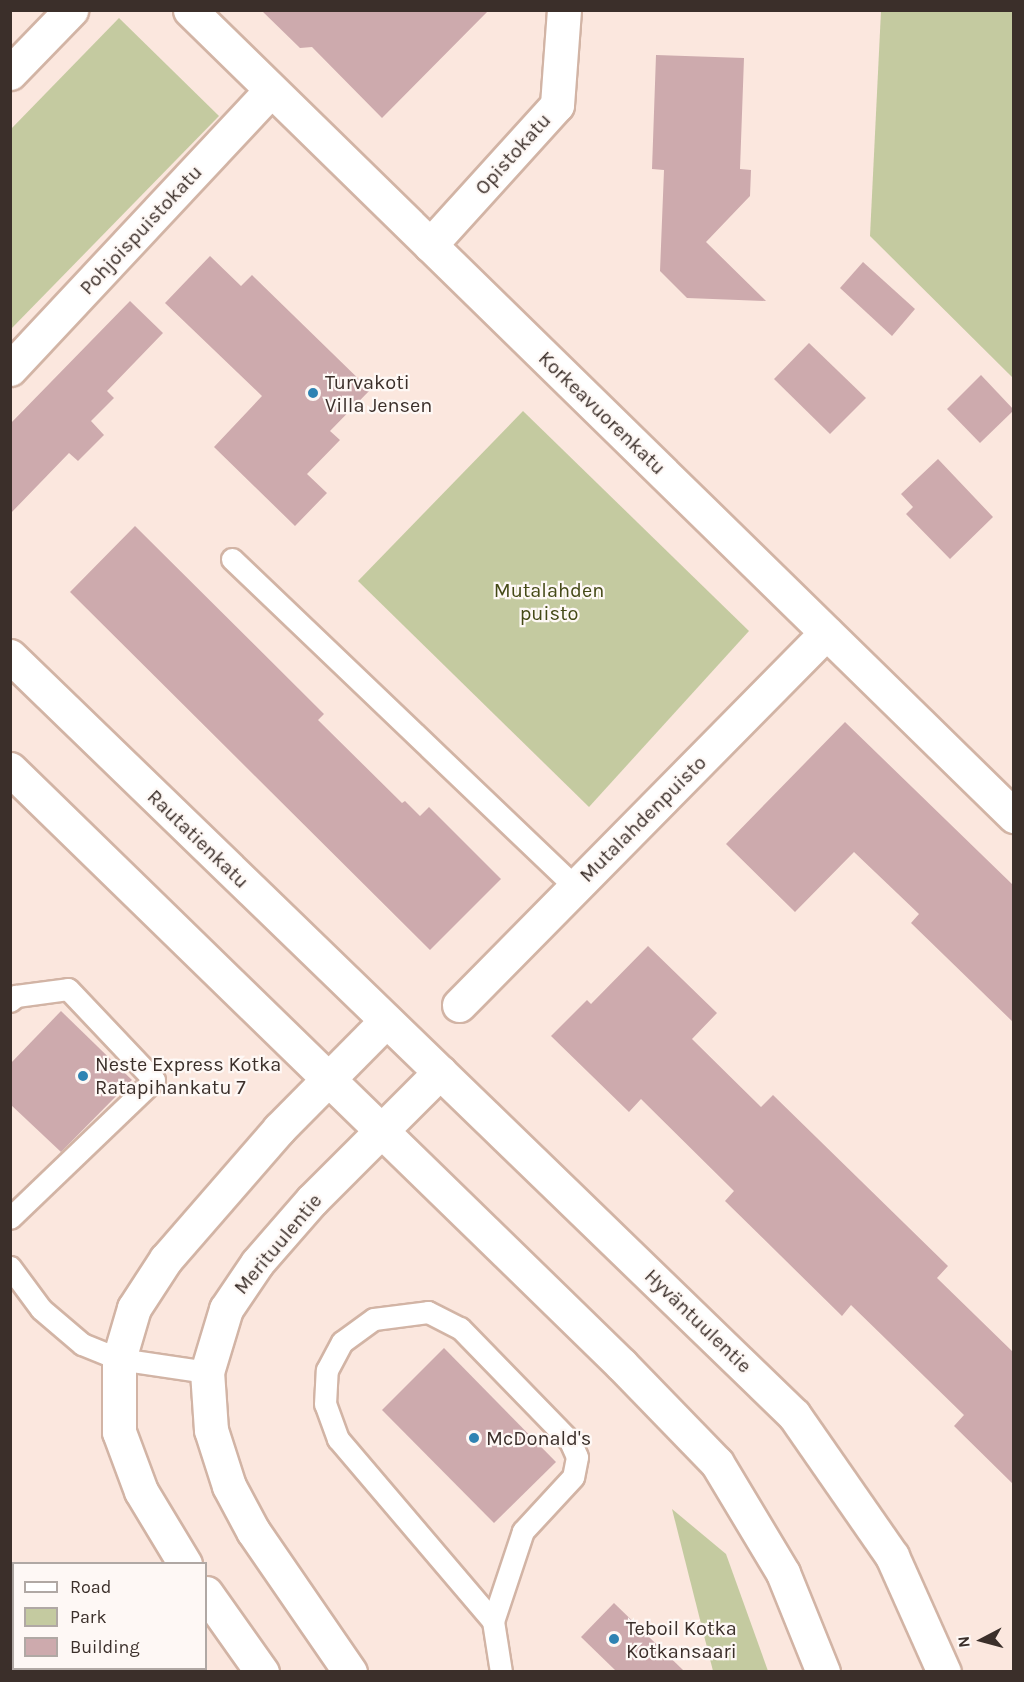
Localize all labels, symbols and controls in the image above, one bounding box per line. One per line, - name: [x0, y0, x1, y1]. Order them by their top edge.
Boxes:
- street label: Opistokatu: [470, 108, 556, 200]
- street label: Pohjoispuistokatu: [75, 160, 207, 300]
- street label: Korkeavuorenkatu: [533, 346, 671, 480]
- place label: Turvakoti Villa Jensen: [325, 370, 432, 417]
- marker: Turvakoti Villa Jensen: [306, 386, 320, 400]
- park label: Mutalahden puisto: [494, 579, 604, 626]
- street label: Mutalahdenpuisto: [575, 751, 711, 887]
- street label: Rautatienkatu: [142, 785, 254, 893]
- place label: Neste Express Kotka Ratapihankatu 7: [95, 1052, 281, 1099]
- marker: Neste Express Kotka Ratapihankatu 7: [76, 1069, 90, 1083]
- street label: Merituulentie: [229, 1189, 327, 1299]
- street label: Hyväntuulentie: [640, 1264, 756, 1378]
- place label: McDonald's: [486, 1426, 591, 1450]
- marker: McDonald's: [467, 1431, 481, 1445]
- legend: [12, 1562, 207, 1670]
- text: Road: [70, 1576, 111, 1598]
- text: Park: [70, 1606, 107, 1628]
- north arrow: [952, 1610, 1012, 1670]
- place label: Teboil Kotka Kotkansaari: [626, 1616, 737, 1663]
- marker: Teboil Kotka Kotkansaari: [607, 1632, 621, 1646]
- text: N: [954, 1635, 974, 1649]
- text: Building: [70, 1636, 140, 1658]

